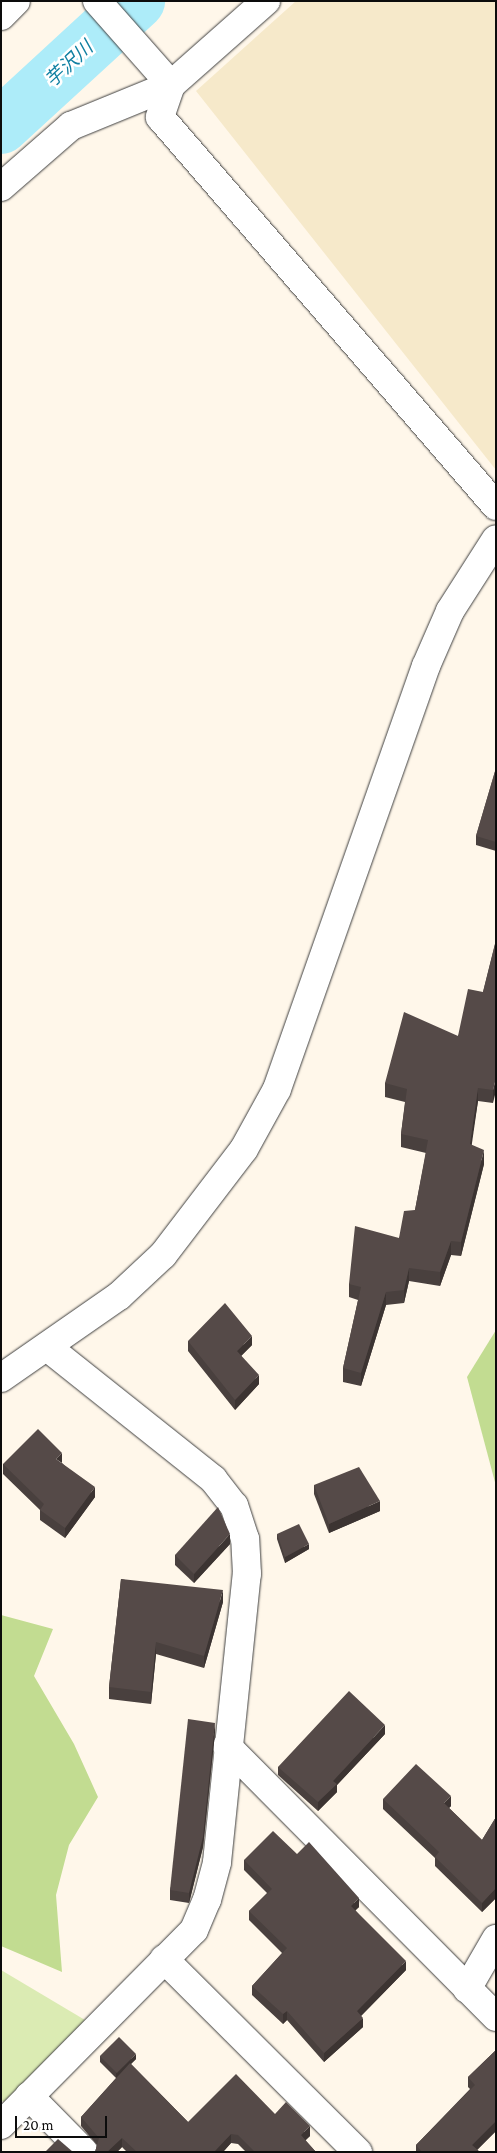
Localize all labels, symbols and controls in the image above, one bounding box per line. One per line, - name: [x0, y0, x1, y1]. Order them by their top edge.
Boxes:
- water label: 芋沢川: [40, 36, 98, 92]
- scale bar: [18, 2106, 110, 2138]
- text: 20 m: [23, 2117, 54, 2133]

